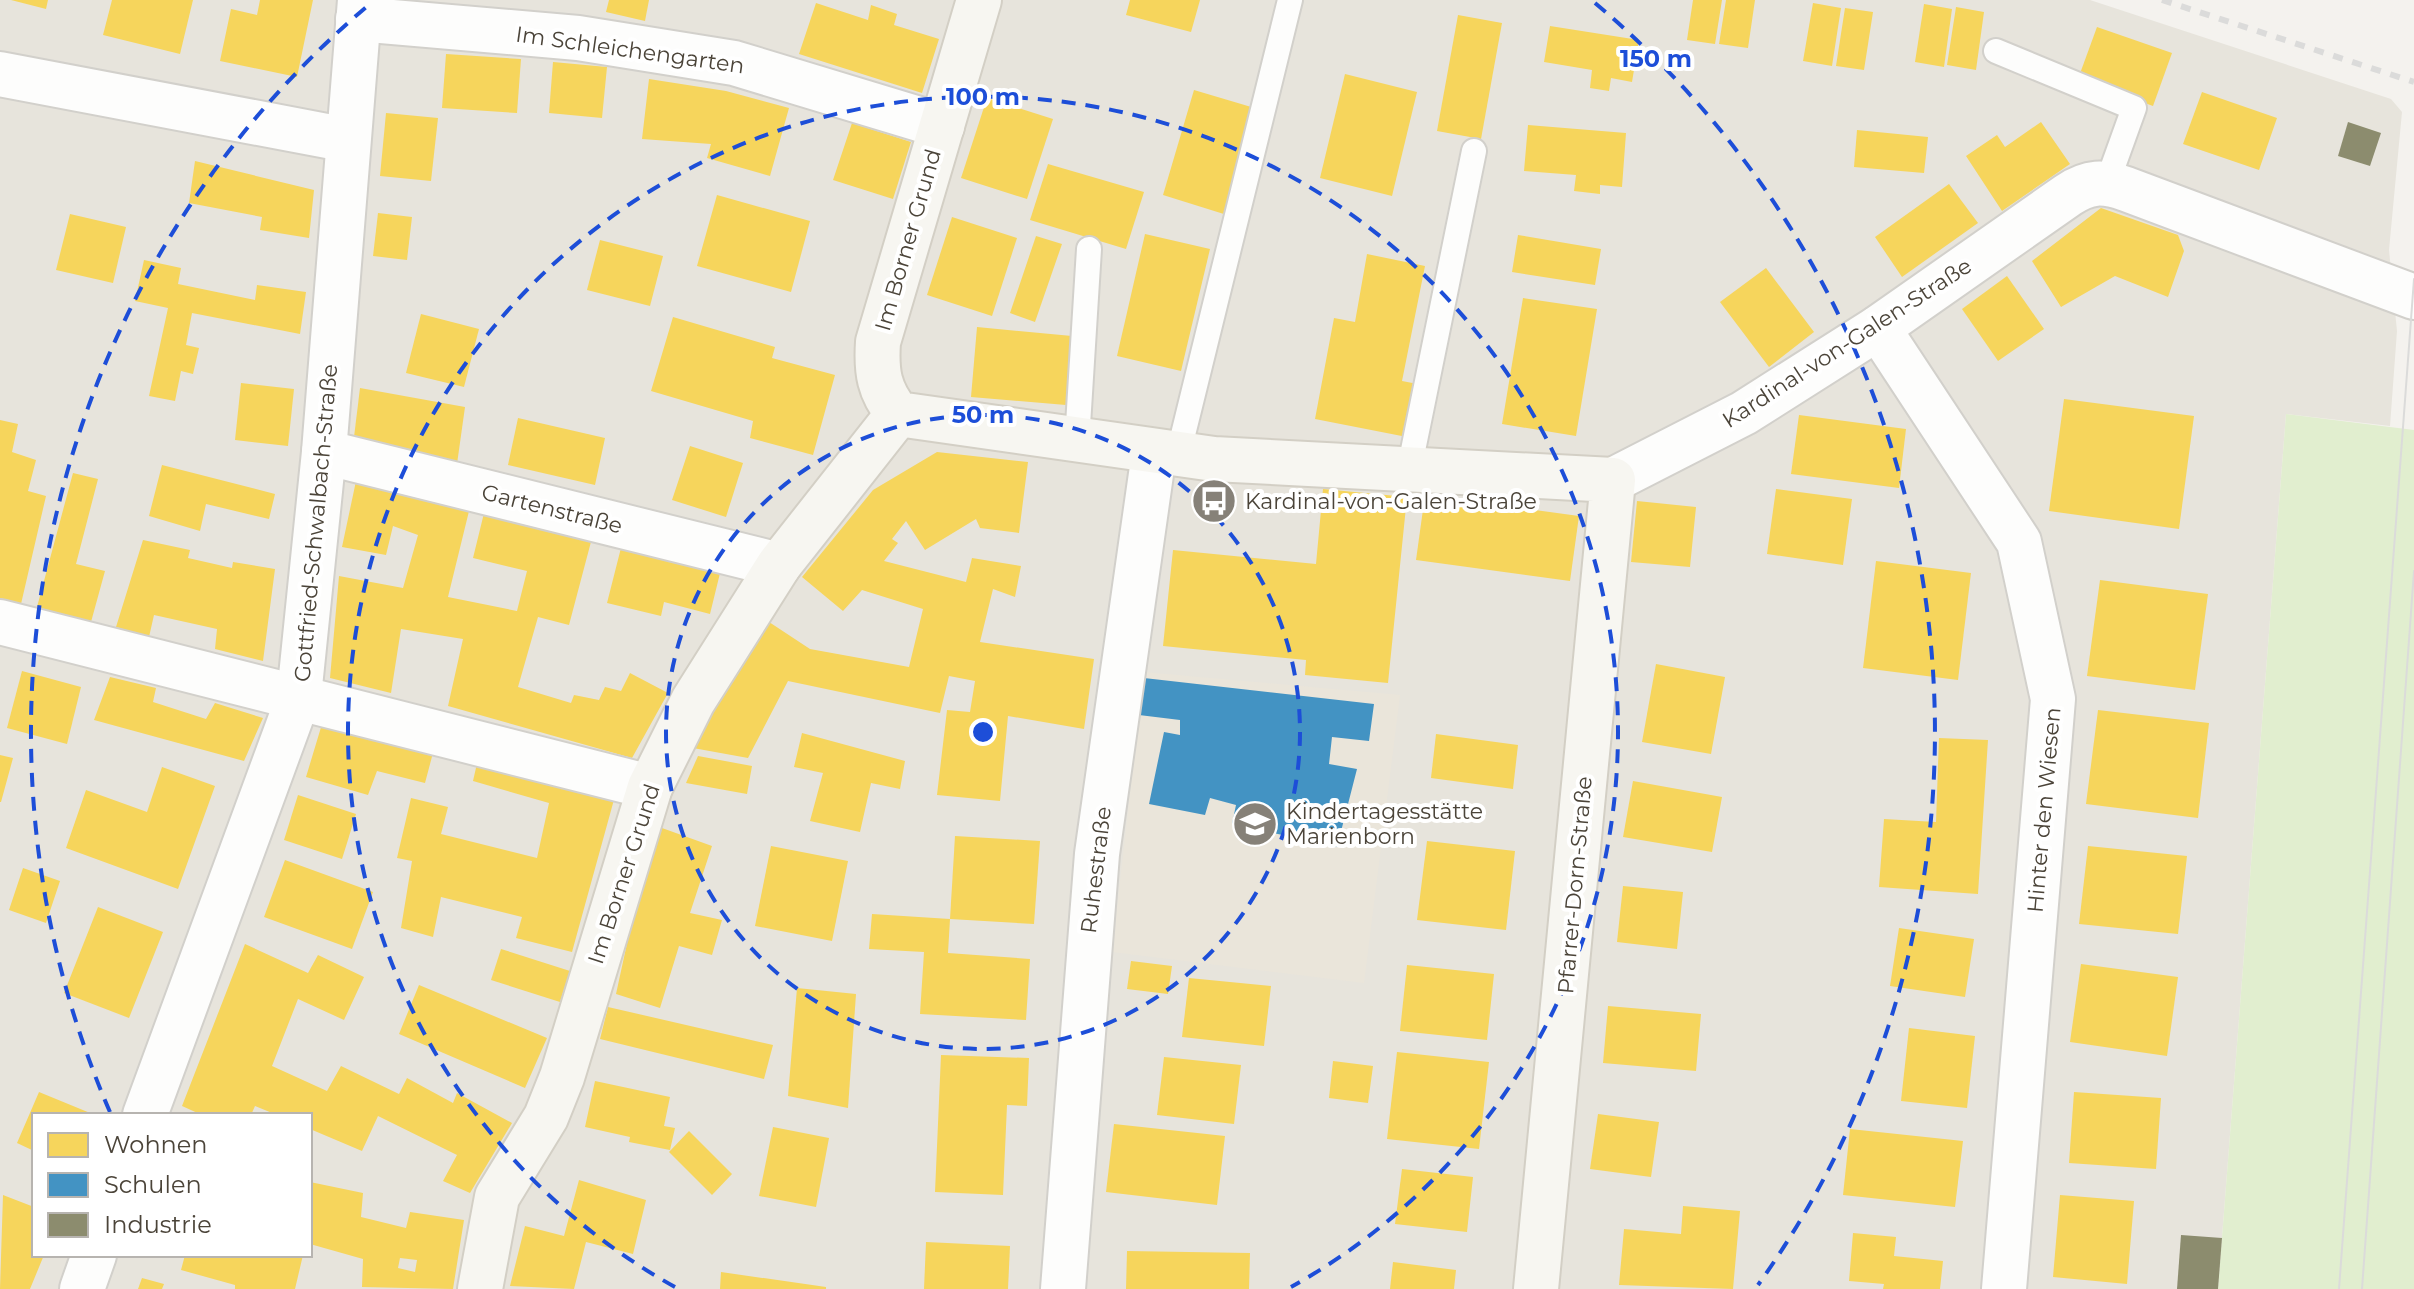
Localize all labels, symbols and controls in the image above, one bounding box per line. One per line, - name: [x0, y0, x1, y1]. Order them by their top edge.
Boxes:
- street label: Im Schleichengarten: [514, 21, 746, 79]
- text: 150 m: [1620, 44, 1692, 73]
- text: 100 m: [946, 82, 1020, 111]
- street label: Im Borner Grund: [869, 146, 947, 334]
- street label: Kardinal-von-Galen-Straße: [1717, 252, 1977, 434]
- street label: Gottfried-Schwalbach-Straße: [289, 363, 343, 683]
- text: 50 m: [952, 400, 1014, 429]
- bus stop icon: Kardinal-von-Galen-Straße: [1190, 477, 1238, 525]
- street label: Gartenstraße: [479, 478, 625, 540]
- place label: Kardinal-von-Galen-Straße: [1245, 488, 1537, 515]
- street label: Hinter den Wiesen: [2022, 706, 2066, 914]
- centre of rings: [969, 718, 997, 746]
- street label: Pfarrer-Dorn-Straße: [1552, 775, 1598, 995]
- street label: Im Borner Grund: [582, 780, 666, 968]
- place label: Kindertagesstätte Marienborn: [1286, 798, 1483, 850]
- school or university icon: Kindertagesstätte Marienborn: [1231, 800, 1279, 848]
- street label: Ruhestraße: [1075, 805, 1117, 935]
- legend: [32, 1113, 312, 1257]
- text: Wohnen: [104, 1130, 208, 1159]
- text: Schulen: [104, 1170, 202, 1199]
- text: Industrie: [104, 1210, 212, 1239]

